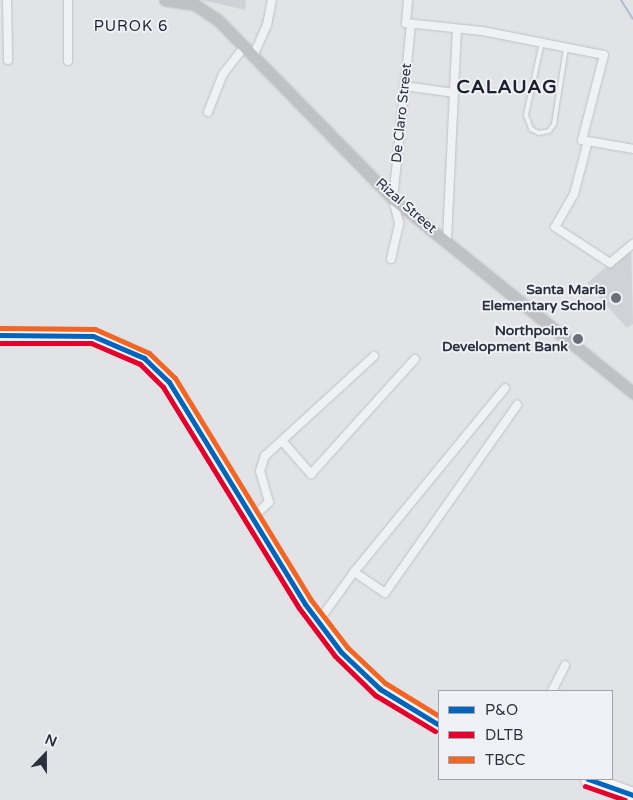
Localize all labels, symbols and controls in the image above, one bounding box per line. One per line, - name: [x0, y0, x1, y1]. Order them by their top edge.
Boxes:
- district label: PUROK 6: [93, 18, 169, 36]
- street label: De Claro Street: [388, 62, 416, 164]
- district label: CALAUAG: [456, 77, 558, 99]
- street label: Rizal Street: [372, 175, 440, 237]
- place label: Santa Maria Elementary School: [482, 282, 606, 314]
- marker: Santa Maria Elementary School: [610, 292, 622, 304]
- place label: Northpoint Development Bank: [442, 323, 568, 356]
- marker: Northpoint Development Bank: [572, 333, 584, 345]
- legend: [438, 690, 613, 780]
- text: P&O: [485, 701, 518, 719]
- text: DLTB: [485, 726, 523, 744]
- north arrow: [20, 730, 70, 780]
- text: N: [42, 731, 59, 751]
- text: TBCC: [485, 751, 525, 769]

